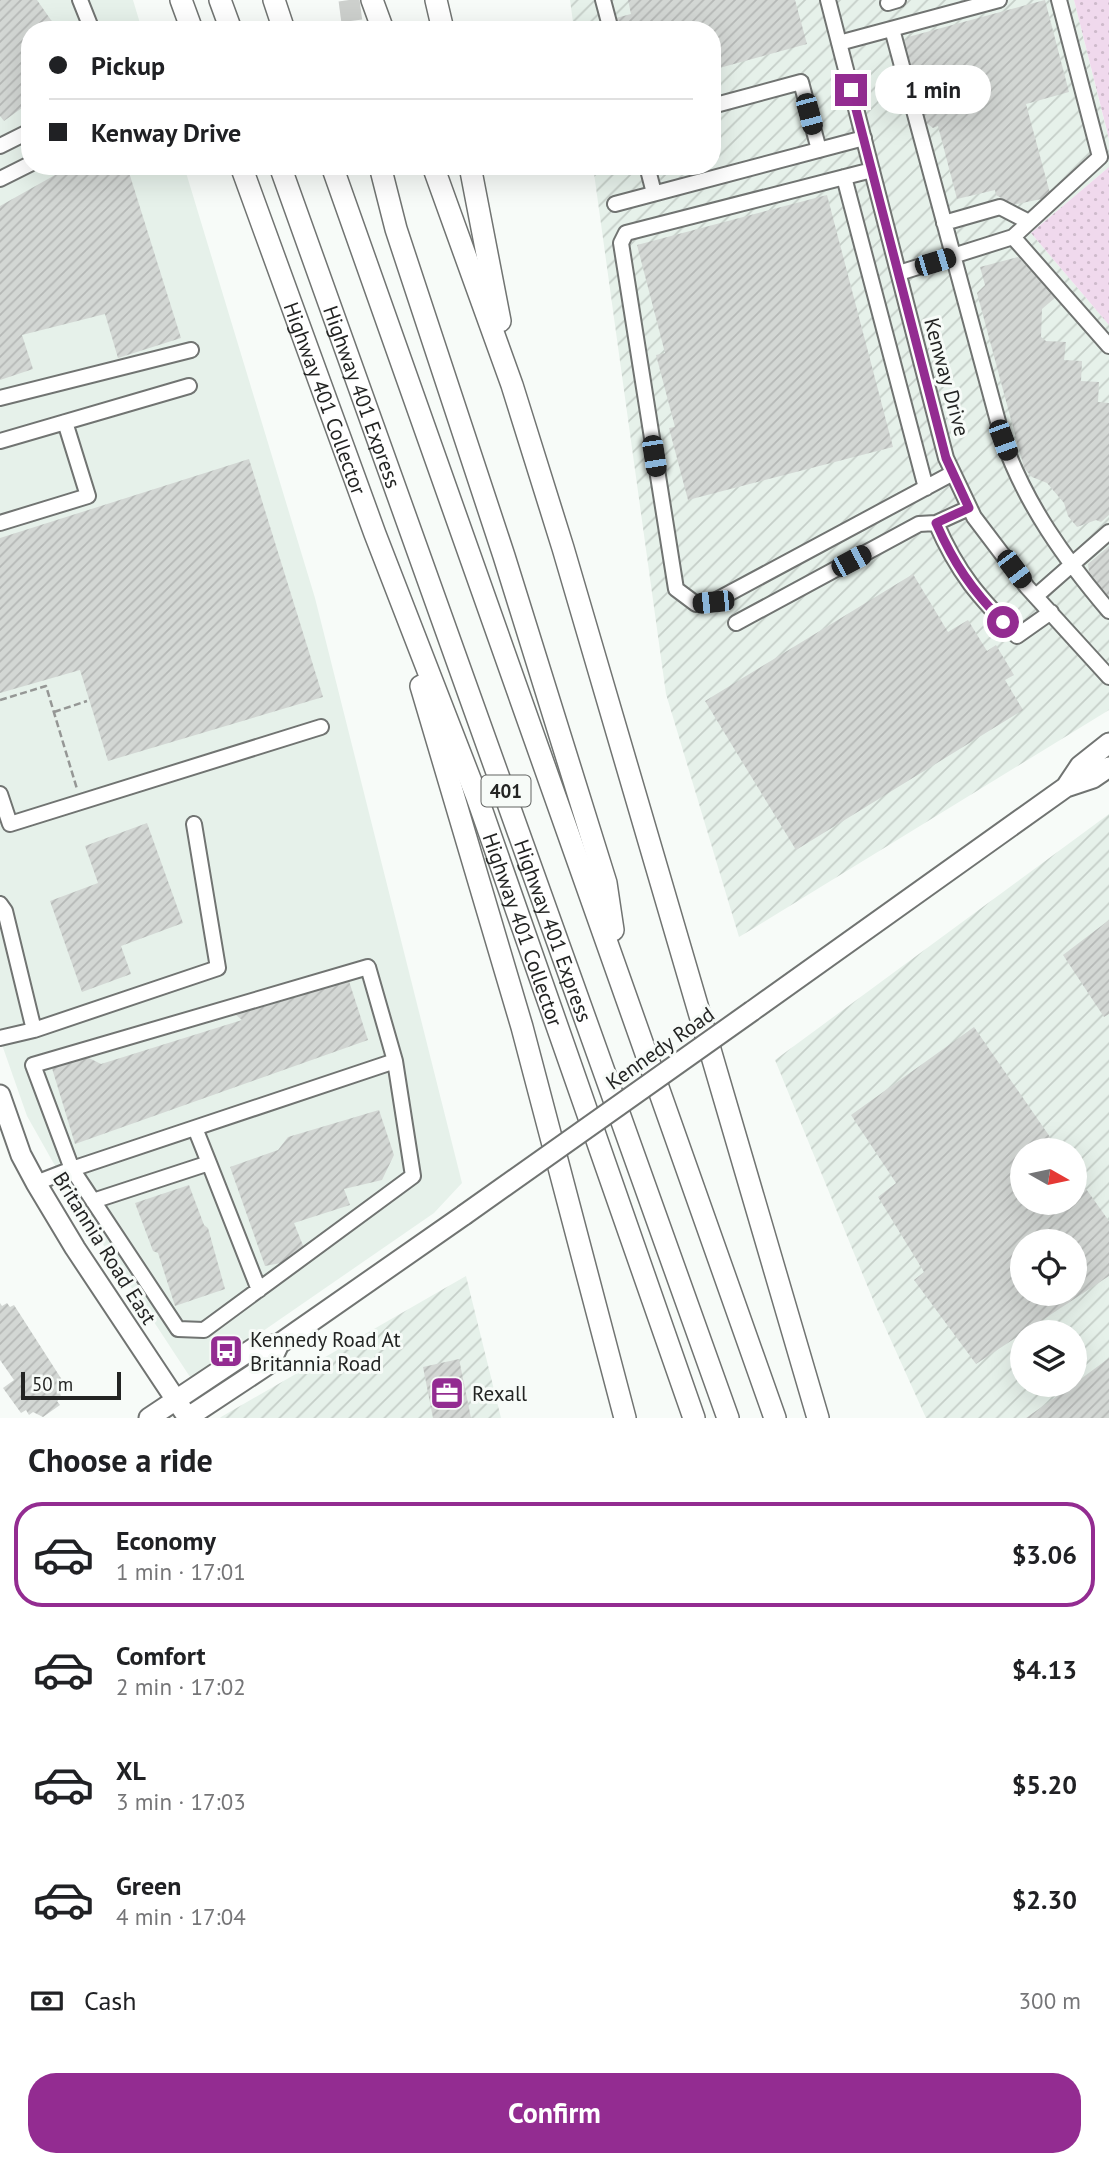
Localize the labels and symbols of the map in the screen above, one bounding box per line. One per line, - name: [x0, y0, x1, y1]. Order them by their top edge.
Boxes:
- callout: 1 min: [876, 66, 991, 114]
- route end: [835, 74, 867, 106]
- car: [794, 91, 825, 137]
- car: [912, 246, 959, 278]
- street label: Highway 401 Collector: [278, 298, 373, 498]
- street label: Highway 401 Express: [317, 302, 408, 492]
- street label: Kenway Drive: [918, 315, 976, 439]
- car: [986, 417, 1021, 463]
- car: [641, 434, 668, 478]
- car: [828, 542, 875, 580]
- car: [993, 546, 1036, 592]
- car: [692, 589, 735, 615]
- route start: [987, 606, 1019, 638]
- road number: 401: [482, 776, 530, 806]
- street label: Highway 401 Collector: [477, 829, 570, 1030]
- street label: Highway 401 Express: [509, 836, 599, 1025]
- street label: Kennedy Road: [600, 1001, 720, 1095]
- north arrow: [1010, 1138, 1087, 1214]
- street label: Britannia Road East: [47, 1167, 163, 1329]
- place label: Kennedy Road At Britannia Road: [250, 1326, 401, 1377]
- bus stop icon: Kennedy Road At Britannia Road: [207, 1332, 245, 1370]
- scale bar: [21, 1369, 121, 1401]
- office icon: Rexall: [428, 1374, 466, 1412]
- place label: Rexall: [472, 1380, 527, 1407]

